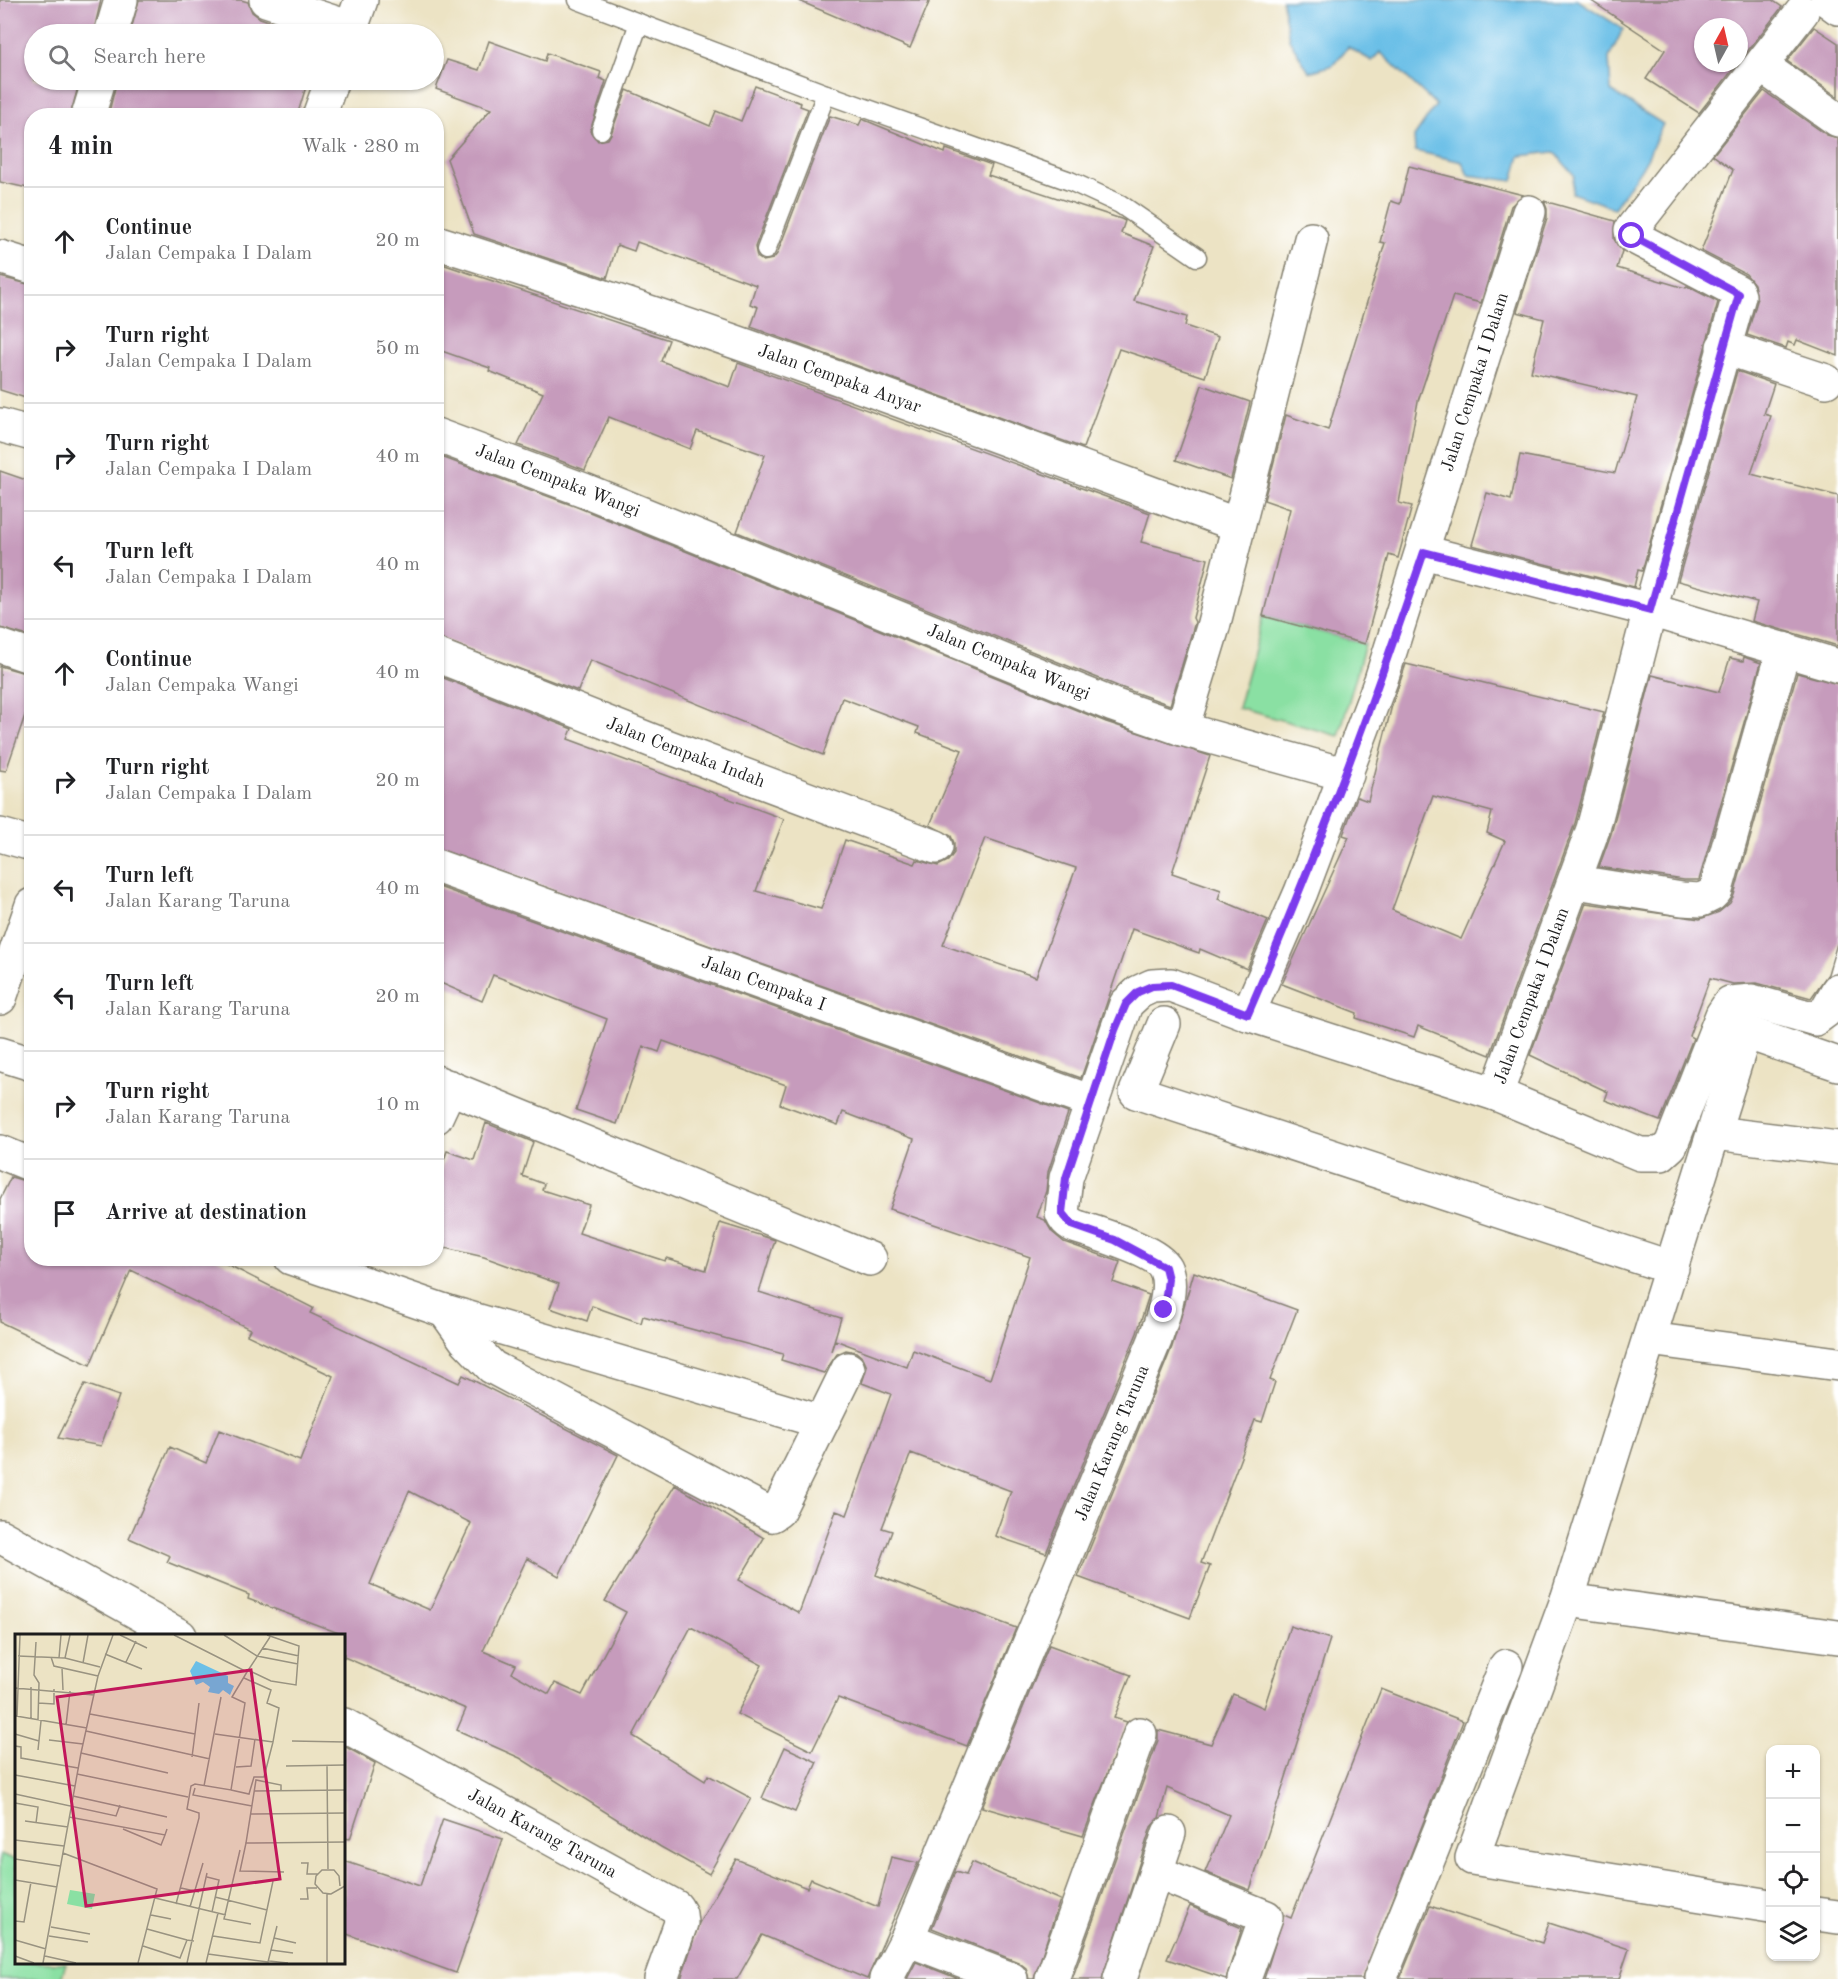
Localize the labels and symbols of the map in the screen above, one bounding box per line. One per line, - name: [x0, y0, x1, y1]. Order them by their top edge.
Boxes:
- north arrow: [1694, 18, 1748, 72]
- route start: [1618, 222, 1644, 248]
- street label: Jalan Cempaka I Dalam: [1438, 290, 1512, 474]
- street label: Jalan Cempaka Anyar: [755, 341, 924, 417]
- street label: Jalan Cempaka Wangi: [473, 441, 642, 521]
- street label: Jalan Cempaka Wangi: [924, 621, 1093, 704]
- street label: Jalan Cempaka Indah: [604, 714, 768, 791]
- street label: Jalan Cempaka I Dalam: [1491, 905, 1572, 1087]
- street label: Jalan Cempaka I: [699, 953, 828, 1014]
- route end: [1150, 1296, 1176, 1322]
- street label: Jalan Karang Taruna: [1072, 1362, 1153, 1524]
- inset map: [15, 1634, 345, 1964]
- street label: Jalan Karang Taruna: [465, 1786, 620, 1882]

